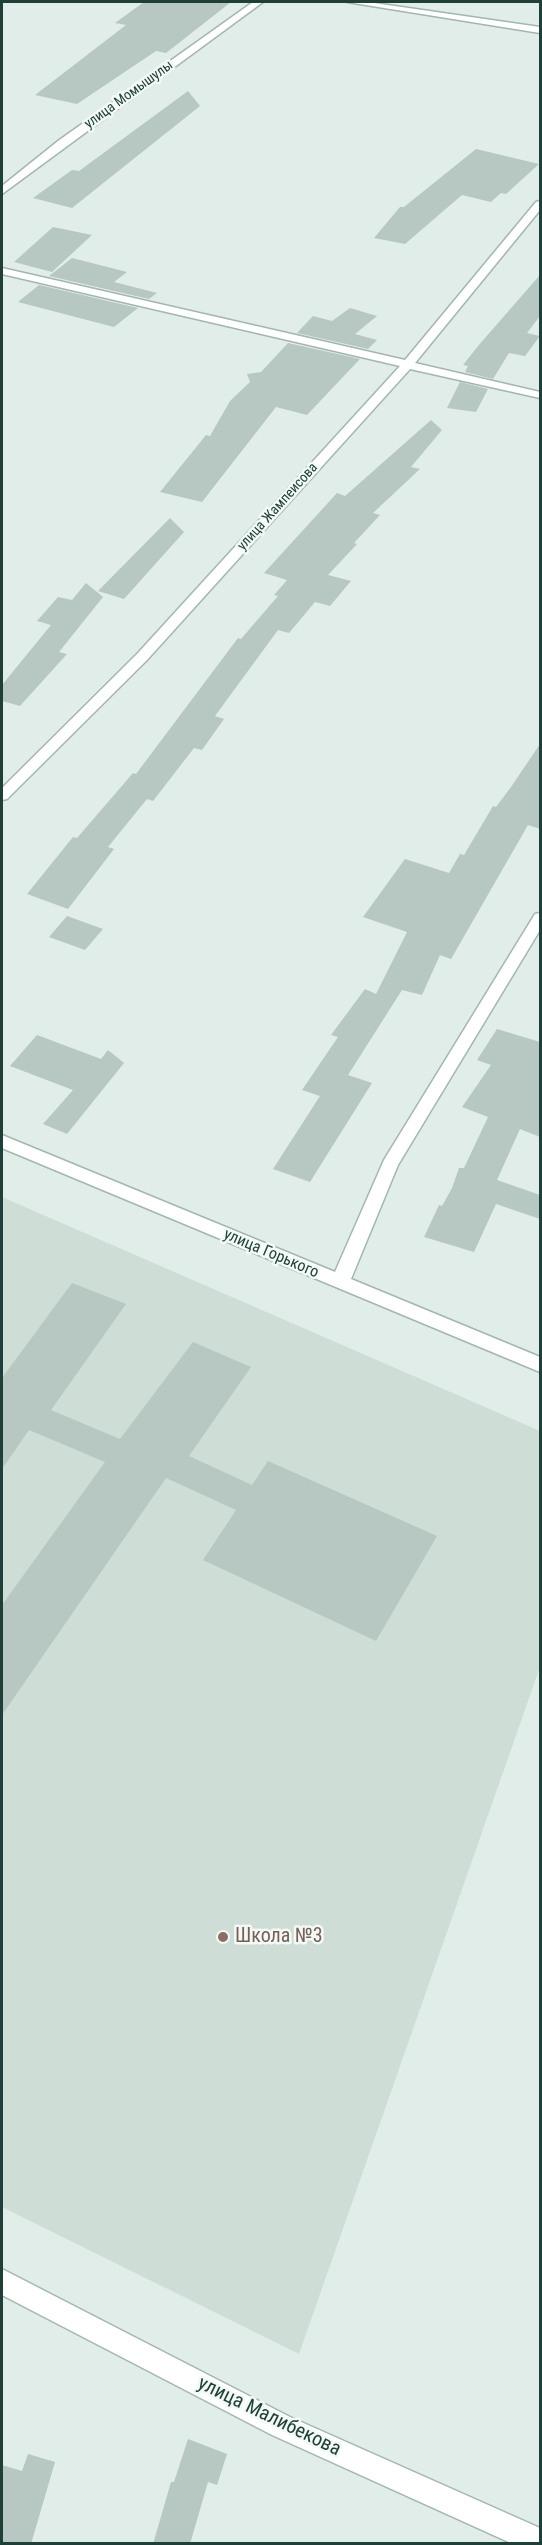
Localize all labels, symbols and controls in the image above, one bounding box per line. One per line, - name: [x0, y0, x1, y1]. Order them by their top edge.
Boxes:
- street label: улица Момышулы: [81, 57, 177, 133]
- street label: улица Жампеисова: [234, 460, 322, 554]
- street label: улица Горького: [220, 1225, 322, 1283]
- place label: Школа №3: [235, 1925, 323, 1949]
- marker: Школа №3: [216, 1930, 230, 1944]
- street label: улица Малибекова: [194, 2372, 344, 2462]

